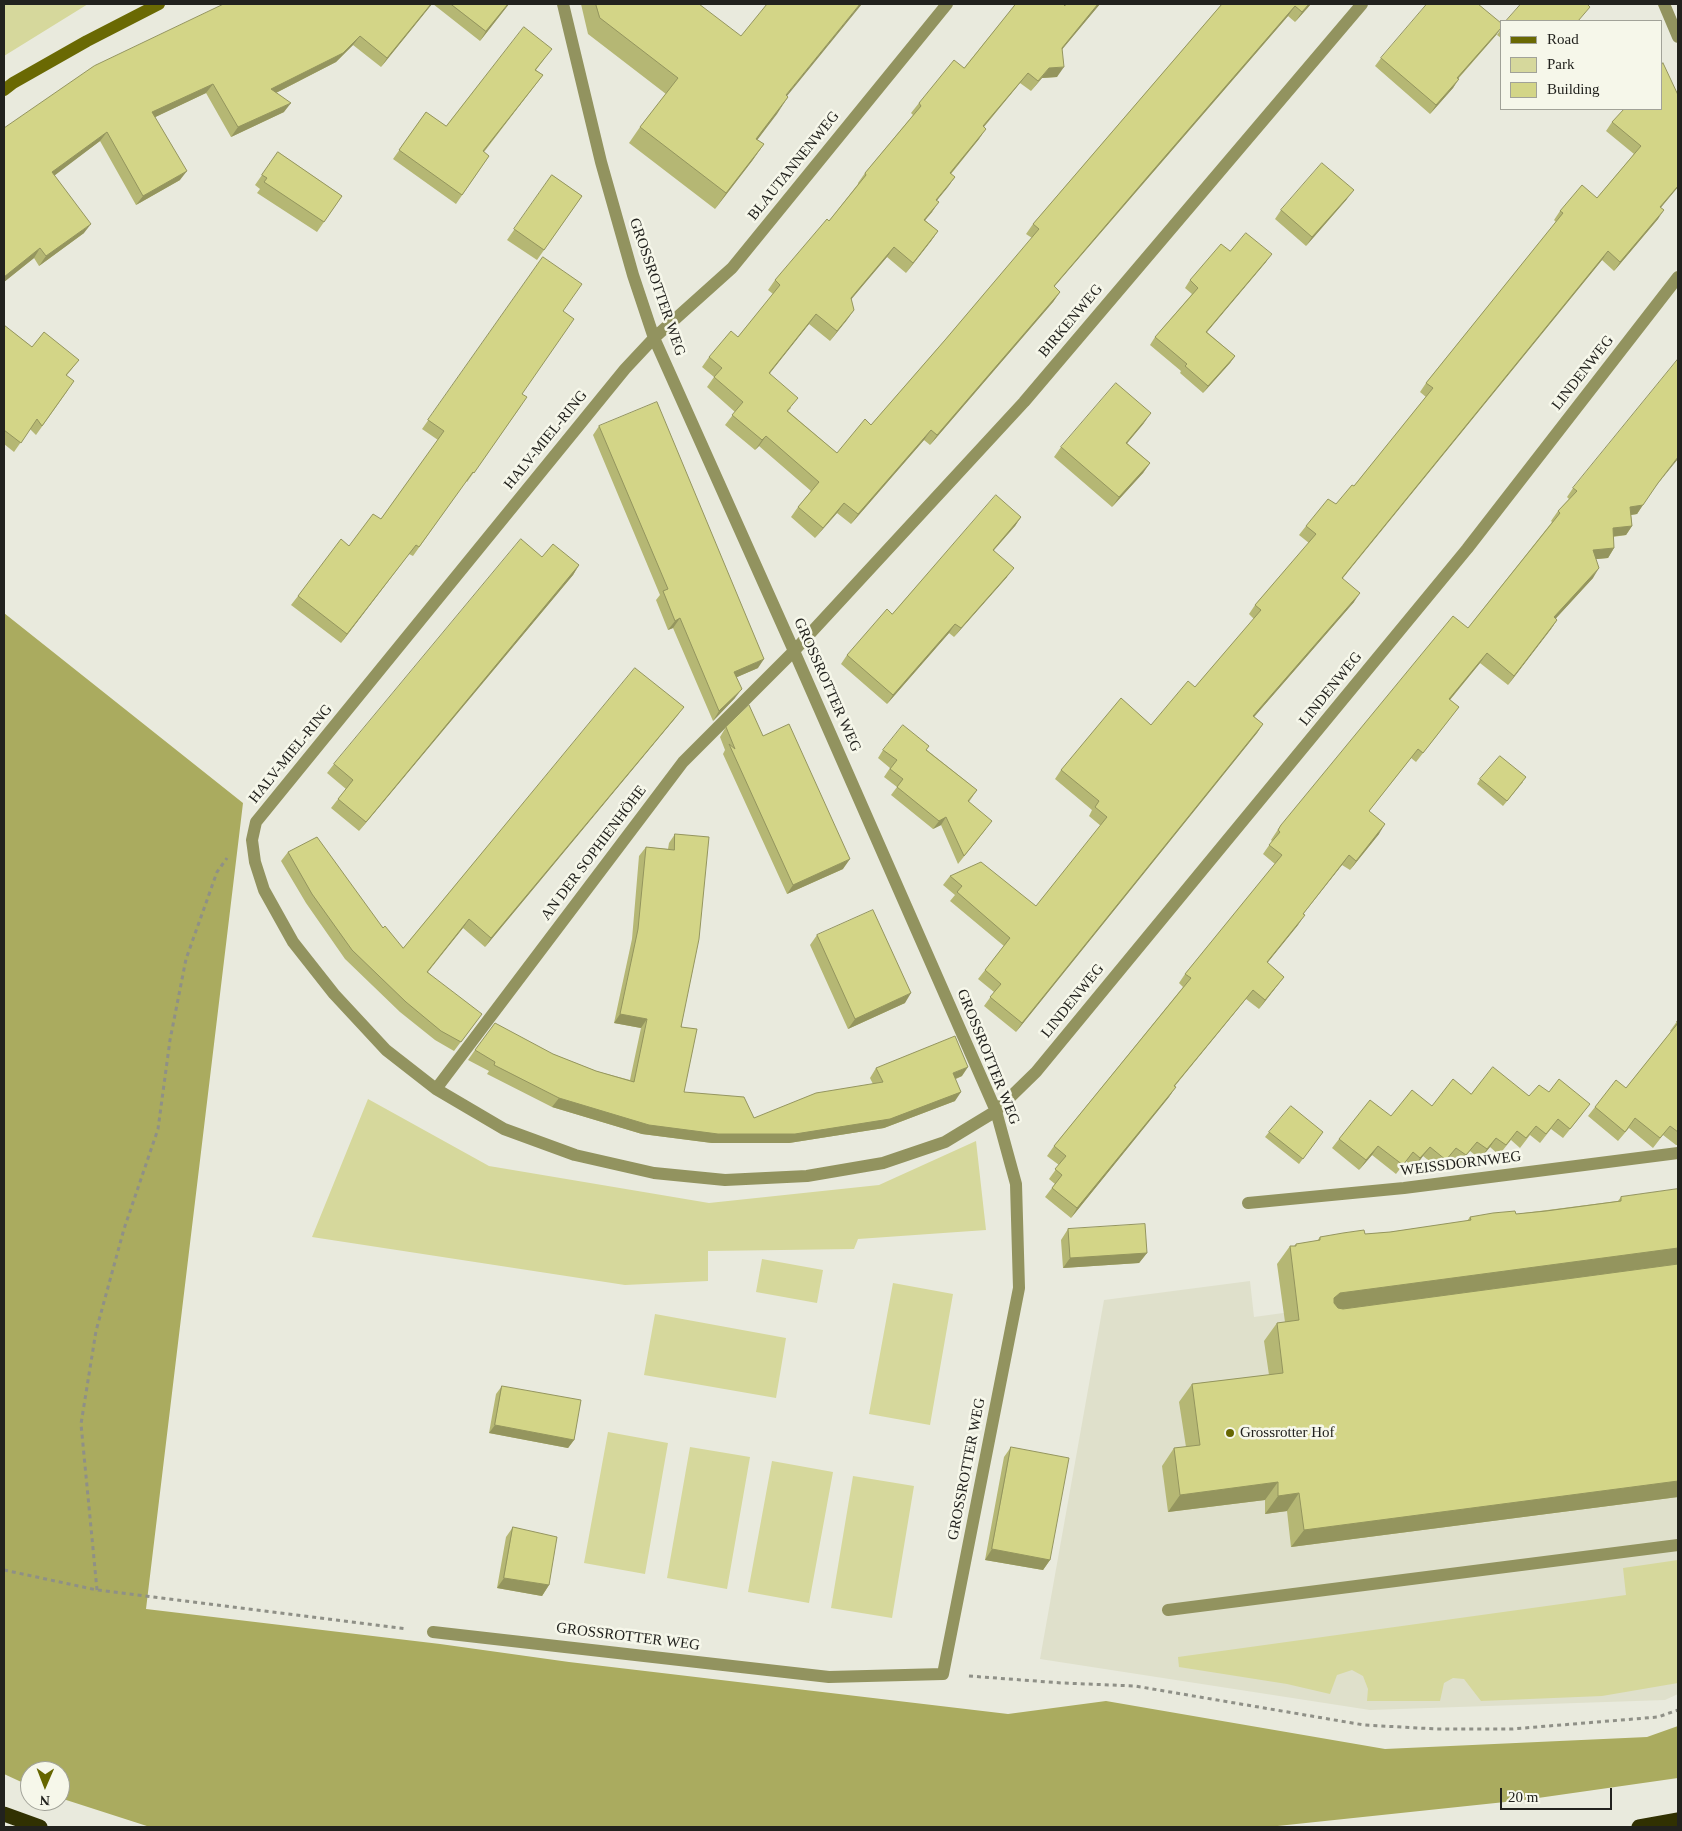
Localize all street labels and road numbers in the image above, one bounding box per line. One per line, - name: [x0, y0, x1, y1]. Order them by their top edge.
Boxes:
- street label: BLAUTANNENWEG: [744, 108, 844, 224]
- street label: GROSSROTTER WEG: [625, 216, 689, 358]
- street label: BIRKENWEG: [1035, 281, 1107, 361]
- street label: LINDENWEG: [1548, 332, 1618, 414]
- street label: HALV-MIEL-RING: [501, 387, 591, 493]
- street label: GROSSROTTER WEG: [789, 615, 865, 755]
- street label: LINDENWEG: [1296, 648, 1366, 730]
- street label: HALV-MIEL-RING: [246, 701, 336, 807]
- street label: AN DER SOPHIENHÖHE: [537, 782, 651, 924]
- street label: LINDENWEG: [1038, 960, 1108, 1042]
- street label: GROSSROTTER WEG: [953, 987, 1023, 1127]
- street label: WEISSDORNWEG: [1400, 1148, 1522, 1180]
- street label: GROSSROTTER WEG: [944, 1396, 990, 1542]
- street label: GROSSROTTER WEG: [555, 1619, 701, 1655]

